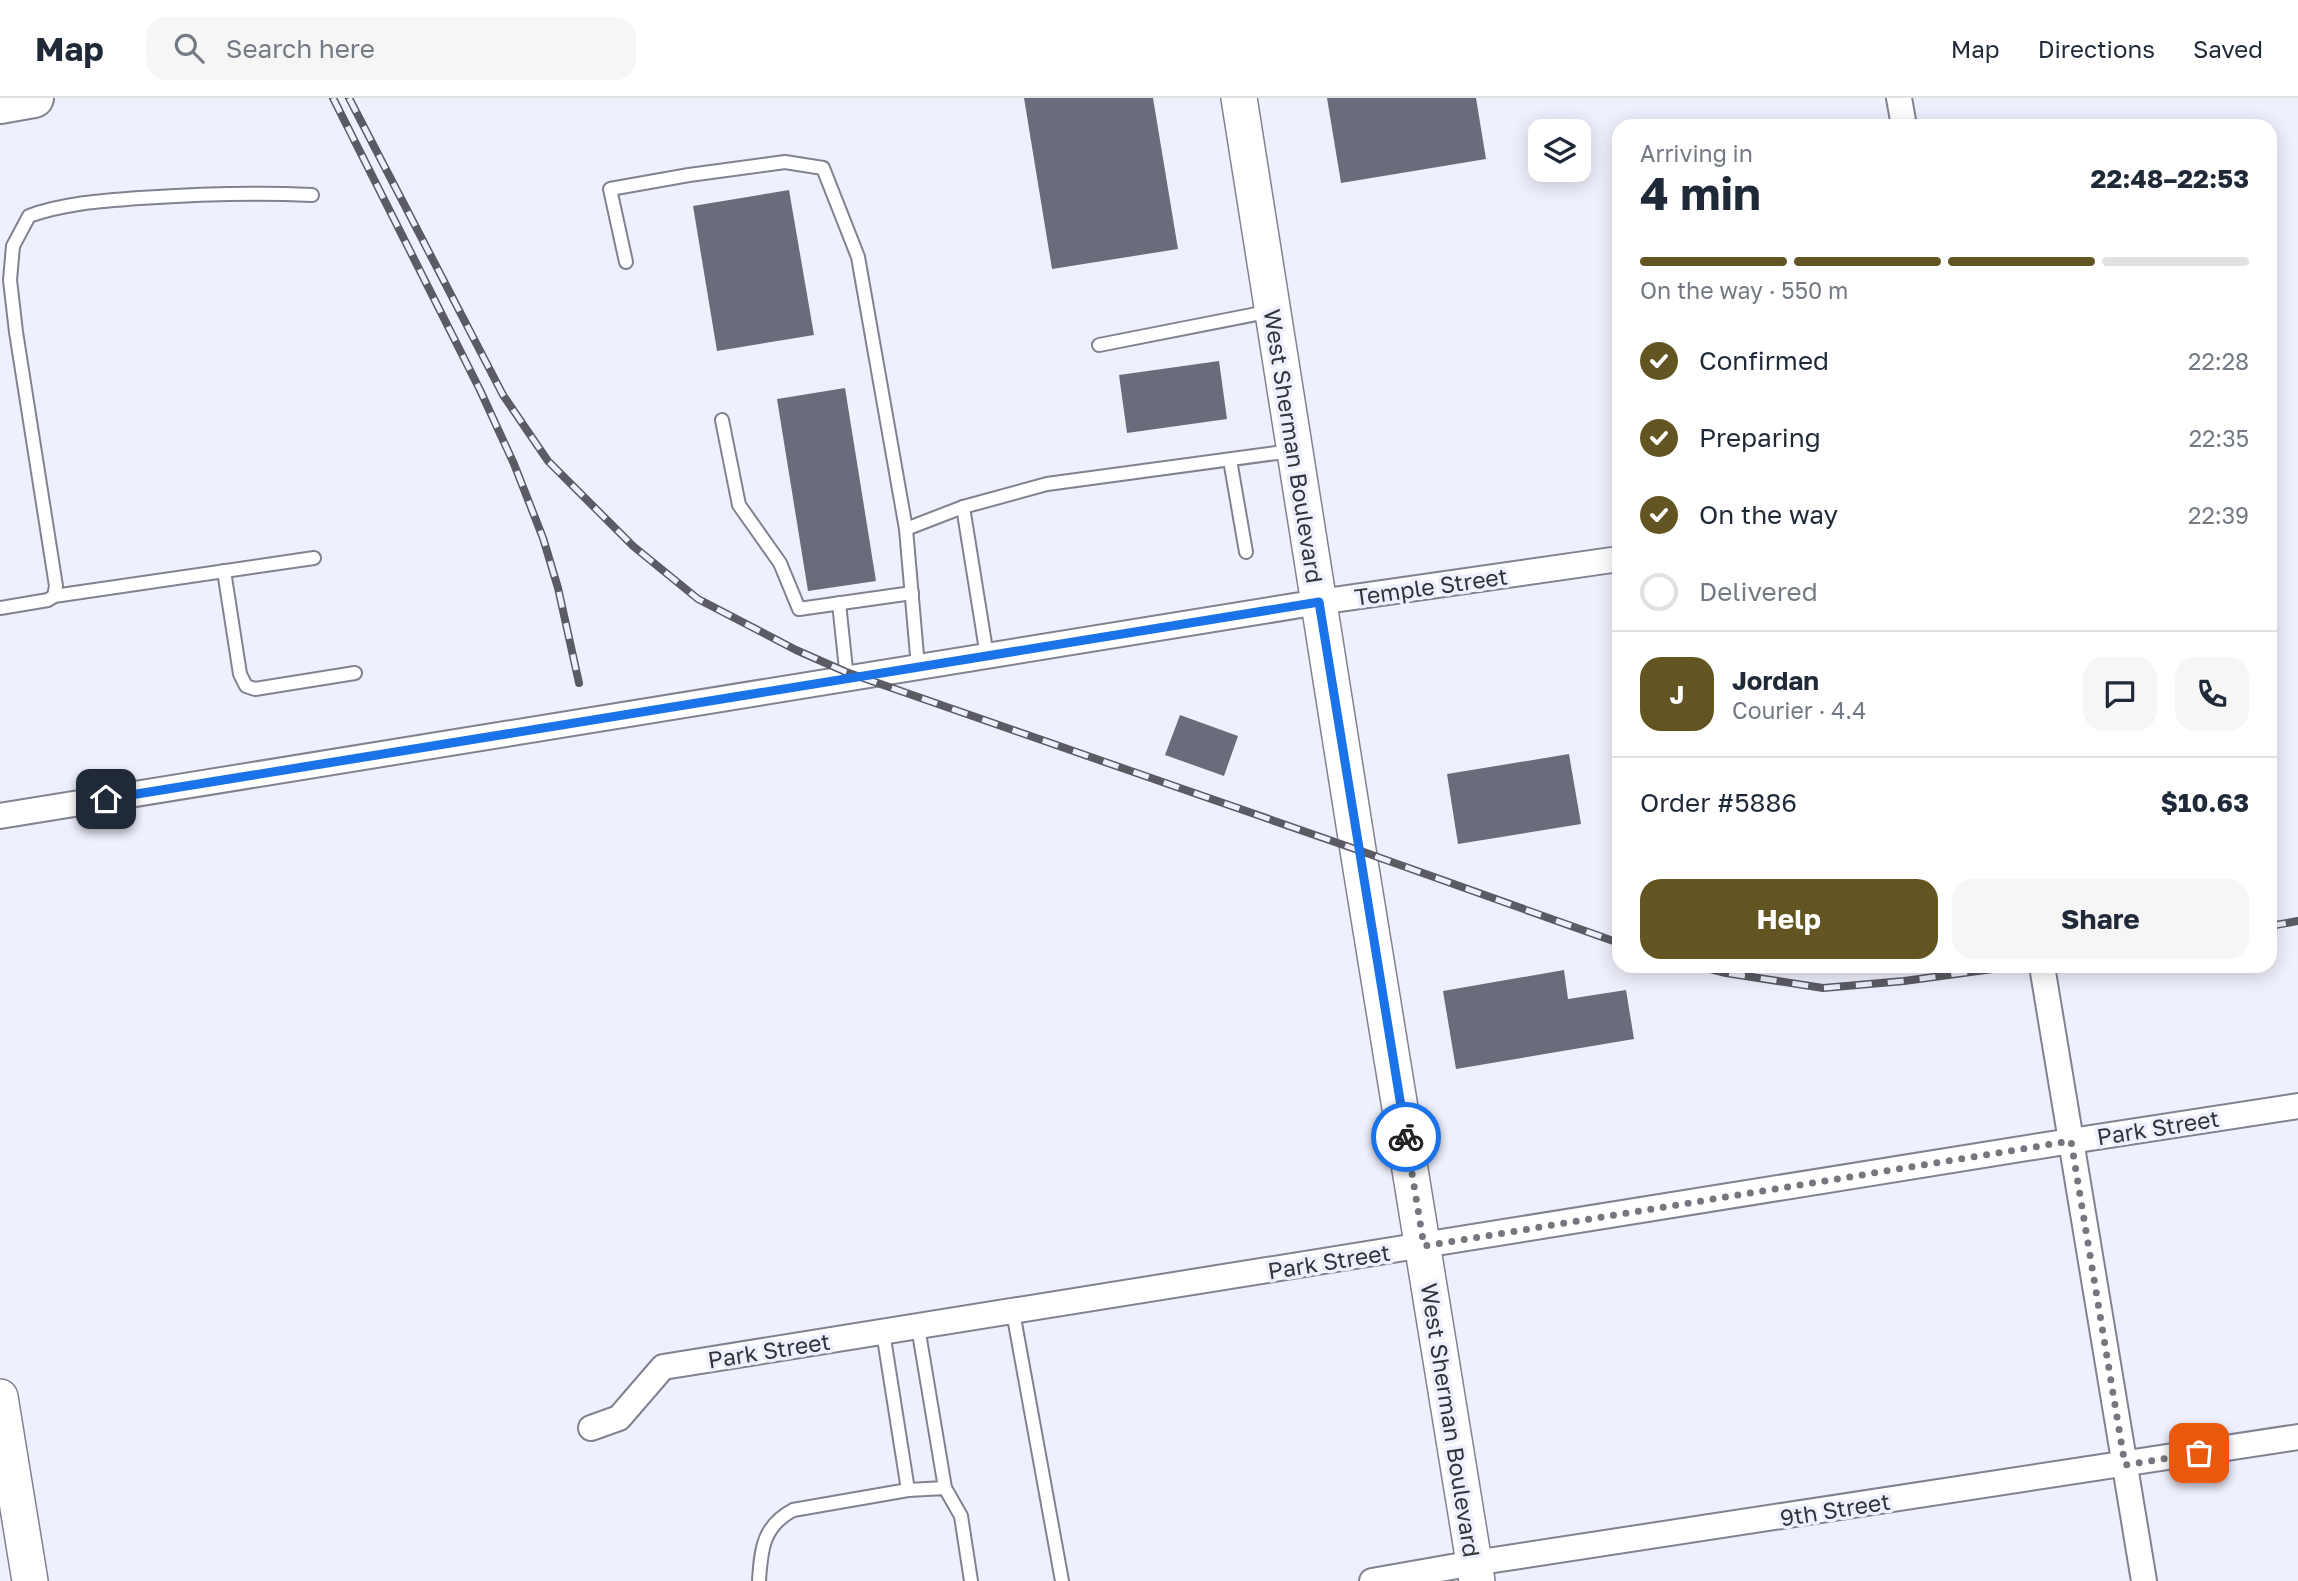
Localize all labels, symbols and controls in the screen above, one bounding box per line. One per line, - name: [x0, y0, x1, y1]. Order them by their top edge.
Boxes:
- search box: [146, 17, 636, 80]
- text: Map: [35, 29, 104, 68]
- icon: search: [170, 29, 208, 67]
- text: Search here: [226, 33, 375, 64]
- text: Map: [1951, 34, 2000, 63]
- text: Directions: [2038, 34, 2155, 63]
- text: Saved: [2193, 34, 2263, 63]
- map controls: [1528, 119, 1591, 182]
- button: layers: [1528, 119, 1591, 182]
- text: Arriving in: [1640, 139, 1753, 167]
- text: 22:48–22:53: [2091, 163, 2249, 194]
- text: 4 min: [1640, 165, 1761, 220]
- text: On the way · 550 m: [1640, 276, 1848, 304]
- street label: West Sherman Boulevard: [1258, 307, 1330, 585]
- icon: check: [1640, 342, 1678, 380]
- text: Confirmed: [1699, 345, 1829, 376]
- text: 22:28: [2188, 347, 2249, 375]
- icon: check: [1640, 419, 1678, 457]
- text: Preparing: [1699, 422, 1821, 453]
- text: 22:35: [2189, 424, 2249, 452]
- icon: check: [1640, 496, 1678, 534]
- text: On the way: [1699, 499, 1838, 530]
- text: 22:39: [2188, 501, 2249, 529]
- street label: Temple Street: [1353, 561, 1509, 611]
- text: Delivered: [1699, 576, 1818, 607]
- button: chat: [2083, 657, 2157, 731]
- button: phone: [2175, 657, 2249, 731]
- text: Jordan: [1732, 665, 1819, 696]
- text: J: [1670, 679, 1684, 710]
- text: Courier · 4.4: [1732, 696, 1866, 724]
- pin: [76, 769, 136, 829]
- icon: home: [87, 780, 125, 818]
- text: Order #5886: [1640, 787, 1797, 818]
- text: $10.63: [2161, 787, 2249, 818]
- button: Help: [1640, 879, 1938, 959]
- button: Share: [1952, 879, 2249, 959]
- courier: [1371, 1102, 1441, 1172]
- street label: Park Street: [2095, 1104, 2221, 1150]
- icon: bike: [1387, 1118, 1425, 1156]
- street label: Park Street: [1266, 1238, 1392, 1284]
- street label: West Sherman Boulevard: [1415, 1281, 1487, 1559]
- street label: Park Street: [706, 1327, 832, 1373]
- pin: [2169, 1423, 2229, 1483]
- icon: bag: [2180, 1434, 2218, 1472]
- street label: 9th Street: [1778, 1486, 1892, 1532]

